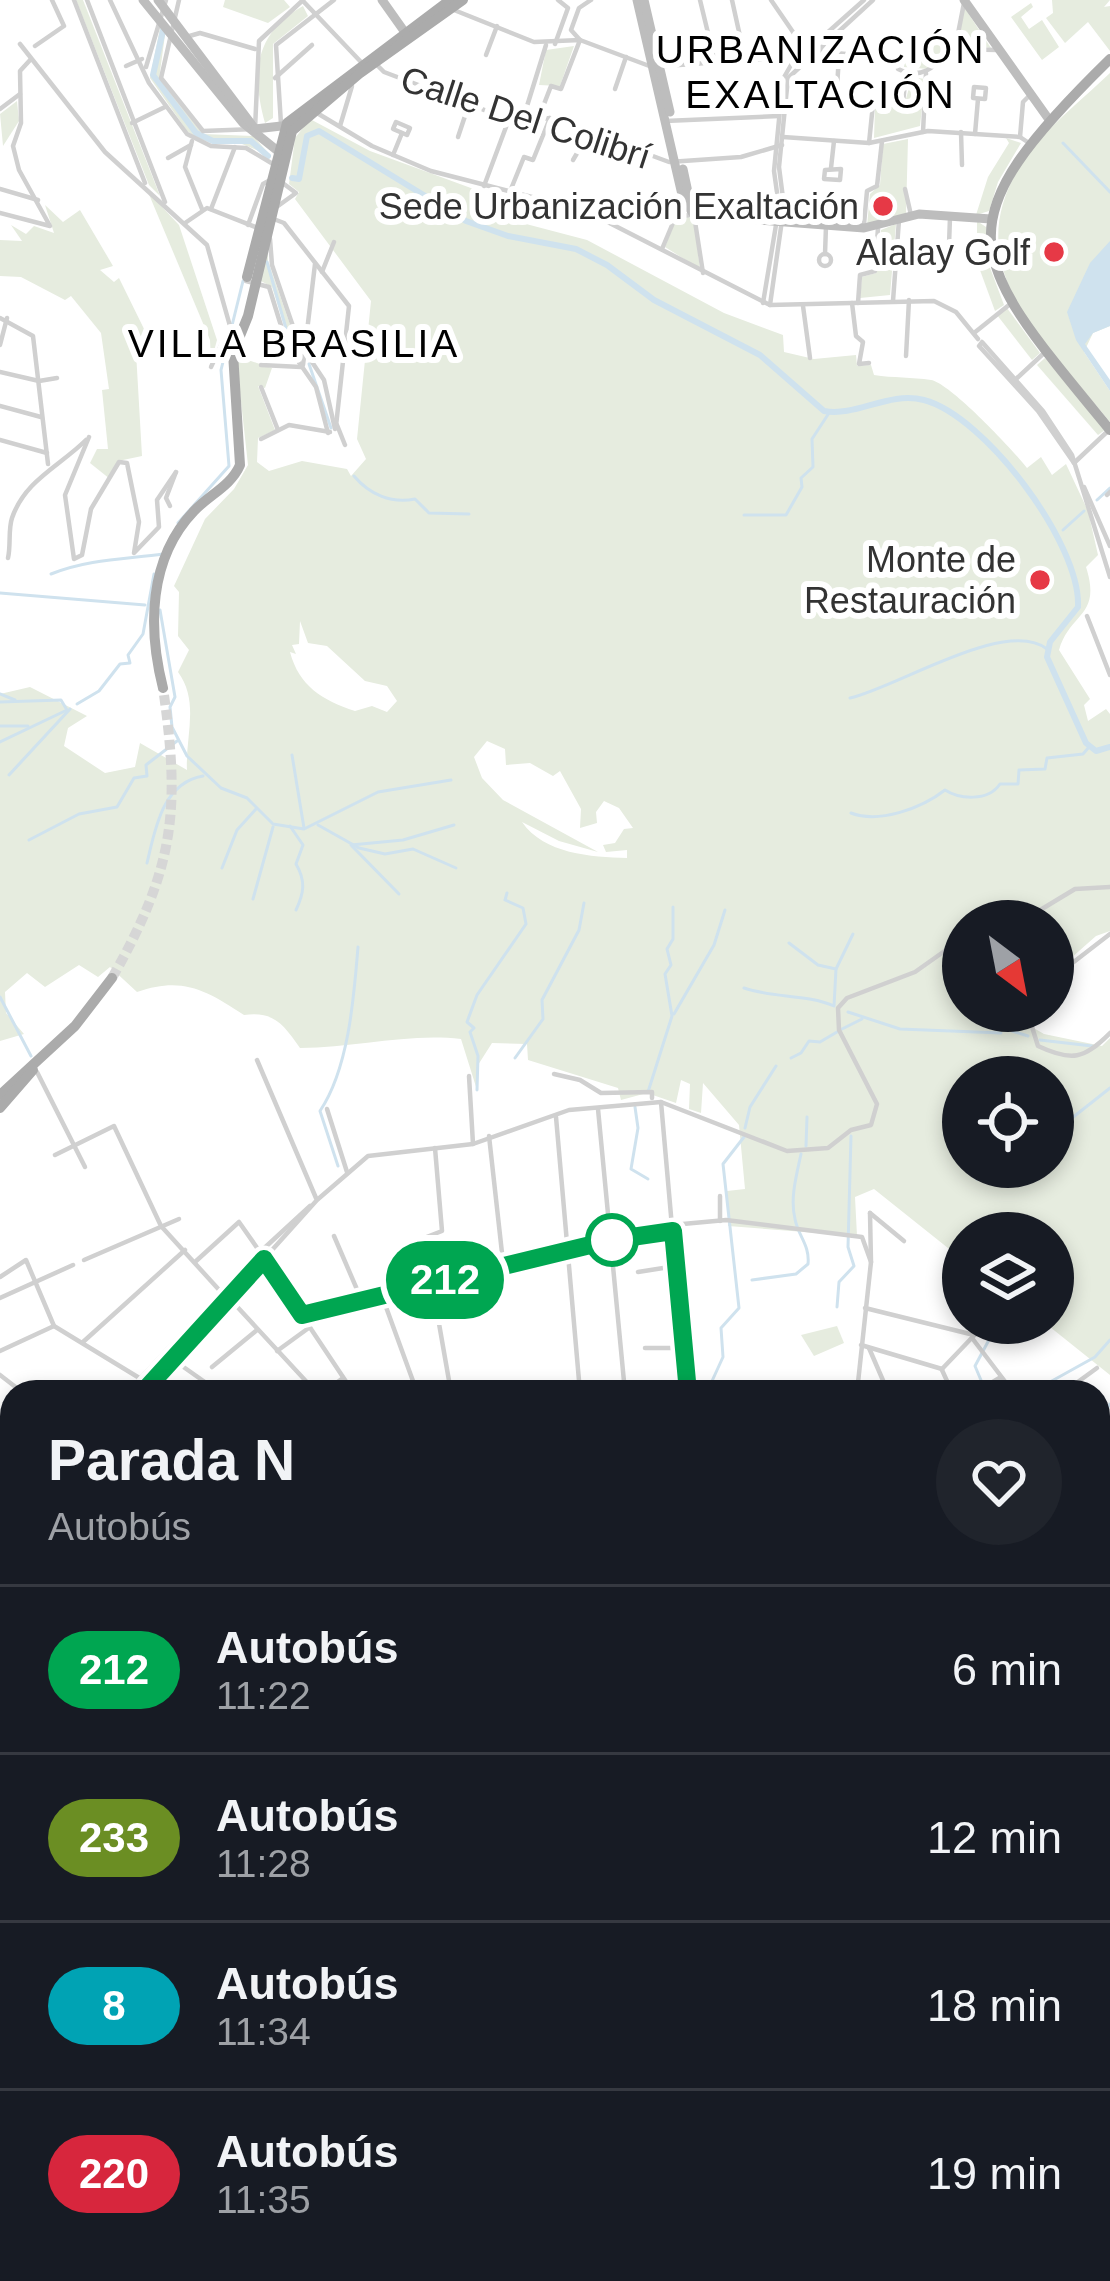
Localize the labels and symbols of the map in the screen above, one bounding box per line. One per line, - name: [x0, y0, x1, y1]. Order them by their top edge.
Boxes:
- district label: URBANIZACIÓN EXALTACIÓN: [656, 28, 986, 116]
- street label: Calle Del Colibrí: [396, 58, 656, 177]
- place label: Sede Urbanización Exaltación: [379, 186, 859, 227]
- marker: Sede Urbanización Exaltación: [870, 193, 896, 219]
- place label: Alalay Golf: [856, 232, 1031, 273]
- marker: Alalay Golf: [1041, 239, 1067, 265]
- district label: VILLA BRASILIA: [128, 322, 460, 365]
- place label: Monte de Restauración: [804, 539, 1016, 621]
- marker: Monte de Restauración: [1027, 567, 1053, 593]
- north arrow: [942, 900, 1074, 1032]
- unlabelled marker: [587, 1215, 637, 1265]
- line badge: 212: [376, 1241, 514, 1319]

